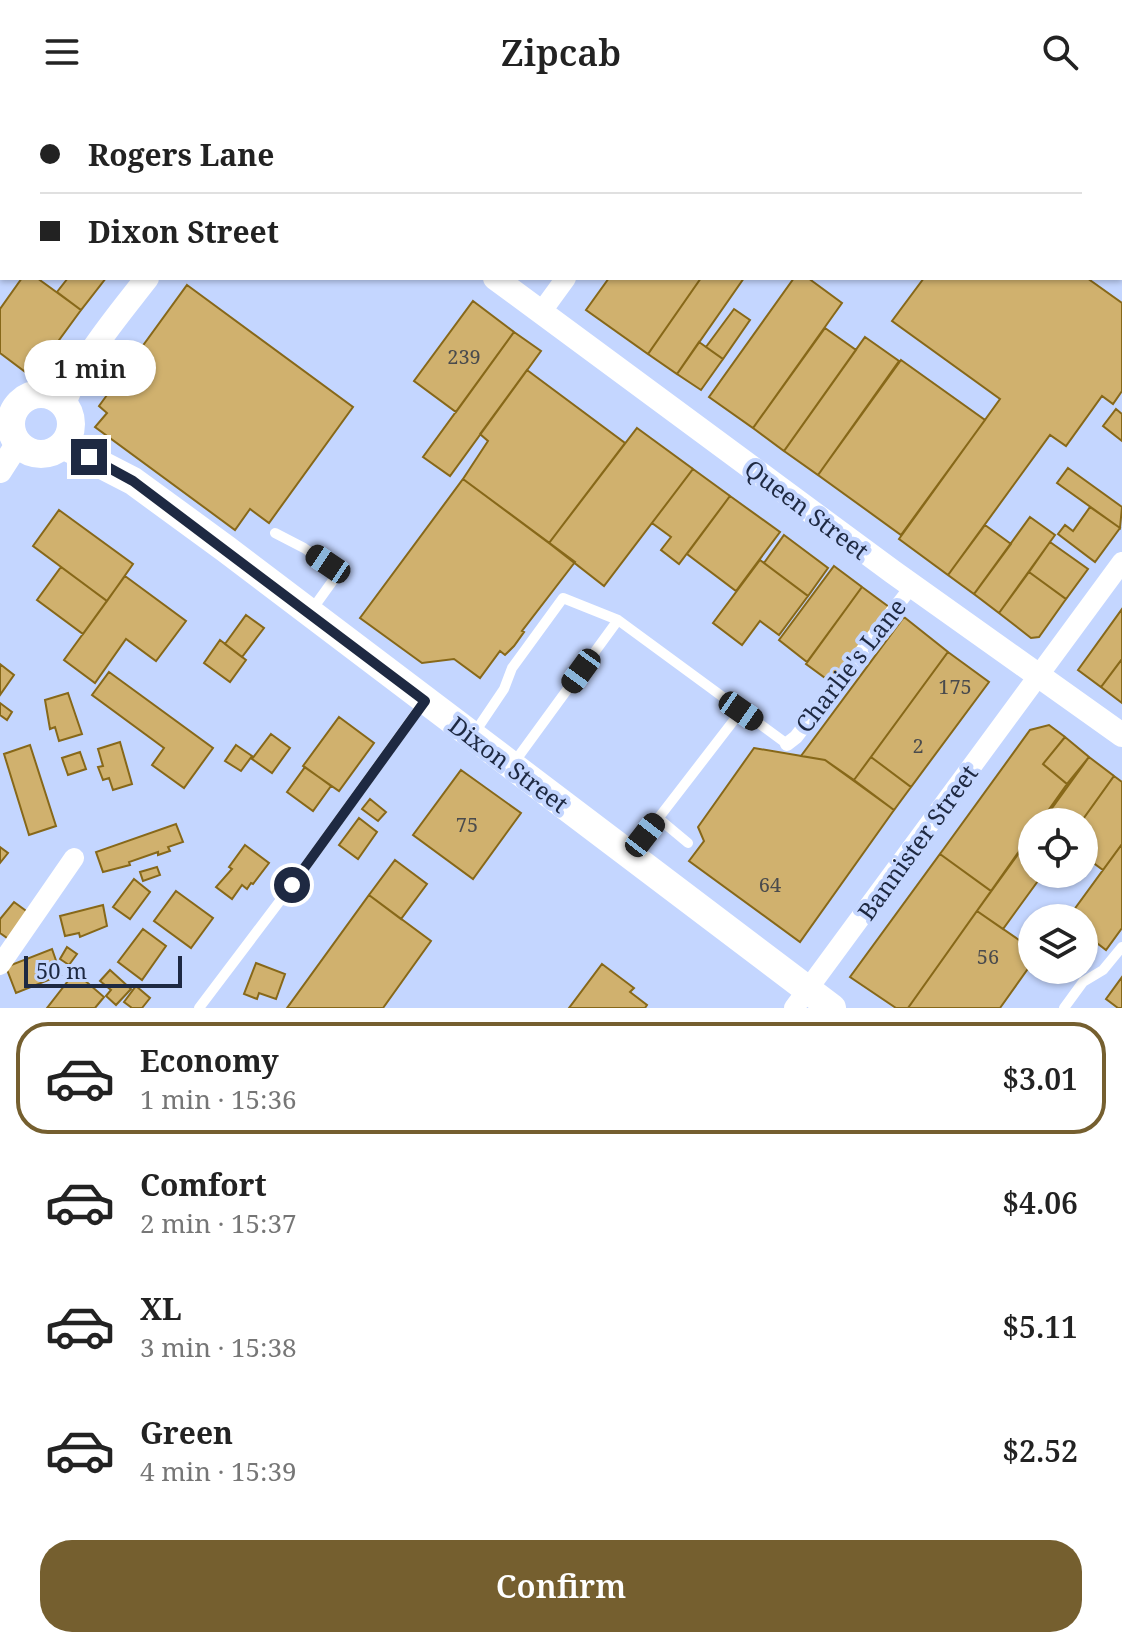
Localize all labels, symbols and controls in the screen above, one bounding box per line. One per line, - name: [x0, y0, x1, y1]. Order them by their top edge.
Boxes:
- text: Zipcab: [501, 28, 621, 77]
- icon: menu: [40, 30, 84, 74]
- icon: search: [1038, 30, 1082, 74]
- text: Rogers Lane: [88, 134, 274, 175]
- text: Dixon Street: [88, 211, 279, 252]
- callout: 1 min: [23, 341, 155, 397]
- house number: 239: [447, 343, 481, 370]
- text: 1 min: [54, 350, 126, 386]
- route end: [71, 439, 107, 475]
- street label: Queen Street: [738, 451, 876, 567]
- car: [301, 541, 355, 587]
- street label: Charlie's Lane: [787, 591, 913, 739]
- car: [557, 645, 605, 697]
- house number: 175: [938, 673, 972, 700]
- car: [714, 687, 768, 735]
- street label: Dixon Street: [443, 708, 575, 820]
- house number: 2: [912, 732, 924, 759]
- street label: Bannister Street: [849, 758, 985, 926]
- map controls: [1018, 808, 1098, 984]
- button: locate: [1018, 808, 1098, 888]
- car: [621, 809, 669, 861]
- house number: 75: [456, 811, 478, 838]
- route start: [274, 867, 310, 903]
- house number: 64: [759, 871, 781, 898]
- button: layers: [1018, 904, 1098, 984]
- house number: 56: [977, 943, 999, 970]
- scale bar: [24, 952, 182, 988]
- text: 50 m: [36, 955, 87, 985]
- text: Economy: [140, 1040, 279, 1081]
- icon: car: [44, 1042, 116, 1114]
- text: $3.01: [1002, 1058, 1078, 1099]
- text: 1 min · 15:36: [140, 1081, 297, 1117]
- text: Comfort: [140, 1164, 267, 1205]
- icon: car: [44, 1166, 116, 1238]
- text: $4.06: [1002, 1182, 1078, 1223]
- text: 2 min · 15:37: [140, 1205, 297, 1241]
- text: XL: [140, 1288, 182, 1329]
- icon: car: [44, 1290, 116, 1362]
- text: $5.11: [1002, 1306, 1078, 1347]
- text: 3 min · 15:38: [140, 1329, 297, 1365]
- text: Green: [140, 1412, 233, 1453]
- icon: car: [44, 1414, 116, 1486]
- text: $2.52: [1002, 1430, 1078, 1471]
- text: 4 min · 15:39: [140, 1453, 297, 1489]
- button: Confirm: [40, 1540, 1082, 1632]

